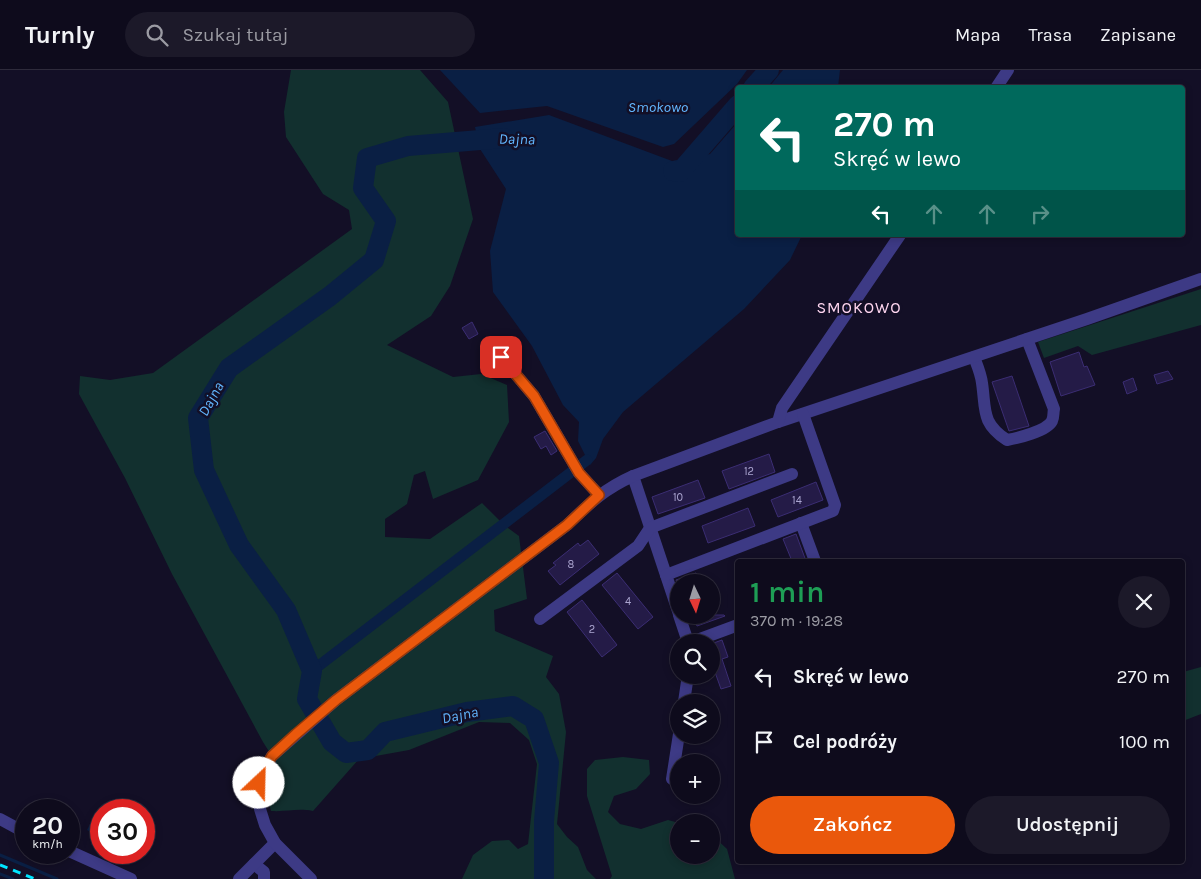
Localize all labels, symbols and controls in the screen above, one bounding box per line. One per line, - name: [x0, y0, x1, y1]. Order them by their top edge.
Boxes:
- search box: [125, 12, 475, 57]
- text: Turnly: [25, 21, 95, 49]
- icon: search: [143, 21, 171, 49]
- text: Szukaj tutaj: [183, 24, 288, 46]
- text: Mapa: [955, 24, 1001, 46]
- text: Trasa: [1029, 24, 1072, 46]
- text: Zapisane: [1100, 24, 1176, 46]
- water label: Smokowo: [628, 98, 689, 116]
- text: 270 m: [833, 104, 936, 145]
- icon: left: [750, 105, 815, 170]
- water label: Dajna: [499, 130, 535, 148]
- text: Skręć w lewo: [833, 146, 961, 172]
- icon: left: [867, 200, 895, 228]
- icon: ahead: [920, 200, 948, 228]
- icon: ahead: [973, 200, 1001, 228]
- icon: right: [1026, 200, 1054, 228]
- district label: SMOKOWO: [816, 298, 902, 317]
- pin: [480, 336, 522, 378]
- icon: arrive: [487, 343, 515, 371]
- water label: Dajna: [194, 379, 228, 419]
- house number: 12: [744, 465, 754, 478]
- house number: 10: [673, 491, 683, 504]
- house number: 14: [792, 494, 802, 507]
- house number: 8: [568, 558, 575, 571]
- north arrow: [670, 574, 720, 624]
- map controls: [670, 574, 720, 864]
- text: 1 min: [750, 574, 824, 610]
- button: close: [1118, 576, 1170, 628]
- house number: 4: [625, 595, 631, 608]
- text: 370 m · 19:28: [750, 611, 843, 630]
- house number: 2: [589, 623, 595, 636]
- button: search: [670, 634, 720, 684]
- icon: left: [750, 663, 778, 691]
- text: Skręć w lewo: [793, 666, 909, 688]
- text: 270 m: [1117, 666, 1170, 688]
- button: layers: [670, 694, 720, 744]
- water label: Dajna: [440, 703, 480, 727]
- icon: arrive: [750, 728, 778, 756]
- text: Cel podróży: [793, 731, 897, 753]
- text: 100 m: [1119, 731, 1170, 753]
- button: +: [670, 754, 720, 804]
- position arrow: [232, 756, 284, 808]
- button: Zakończ: [750, 796, 955, 854]
- button: Udostępnij: [965, 796, 1170, 854]
- speed limit sign: 30: [90, 799, 155, 864]
- text: 20: [32, 811, 63, 840]
- button: −: [670, 814, 720, 864]
- text: km/h: [32, 837, 63, 851]

